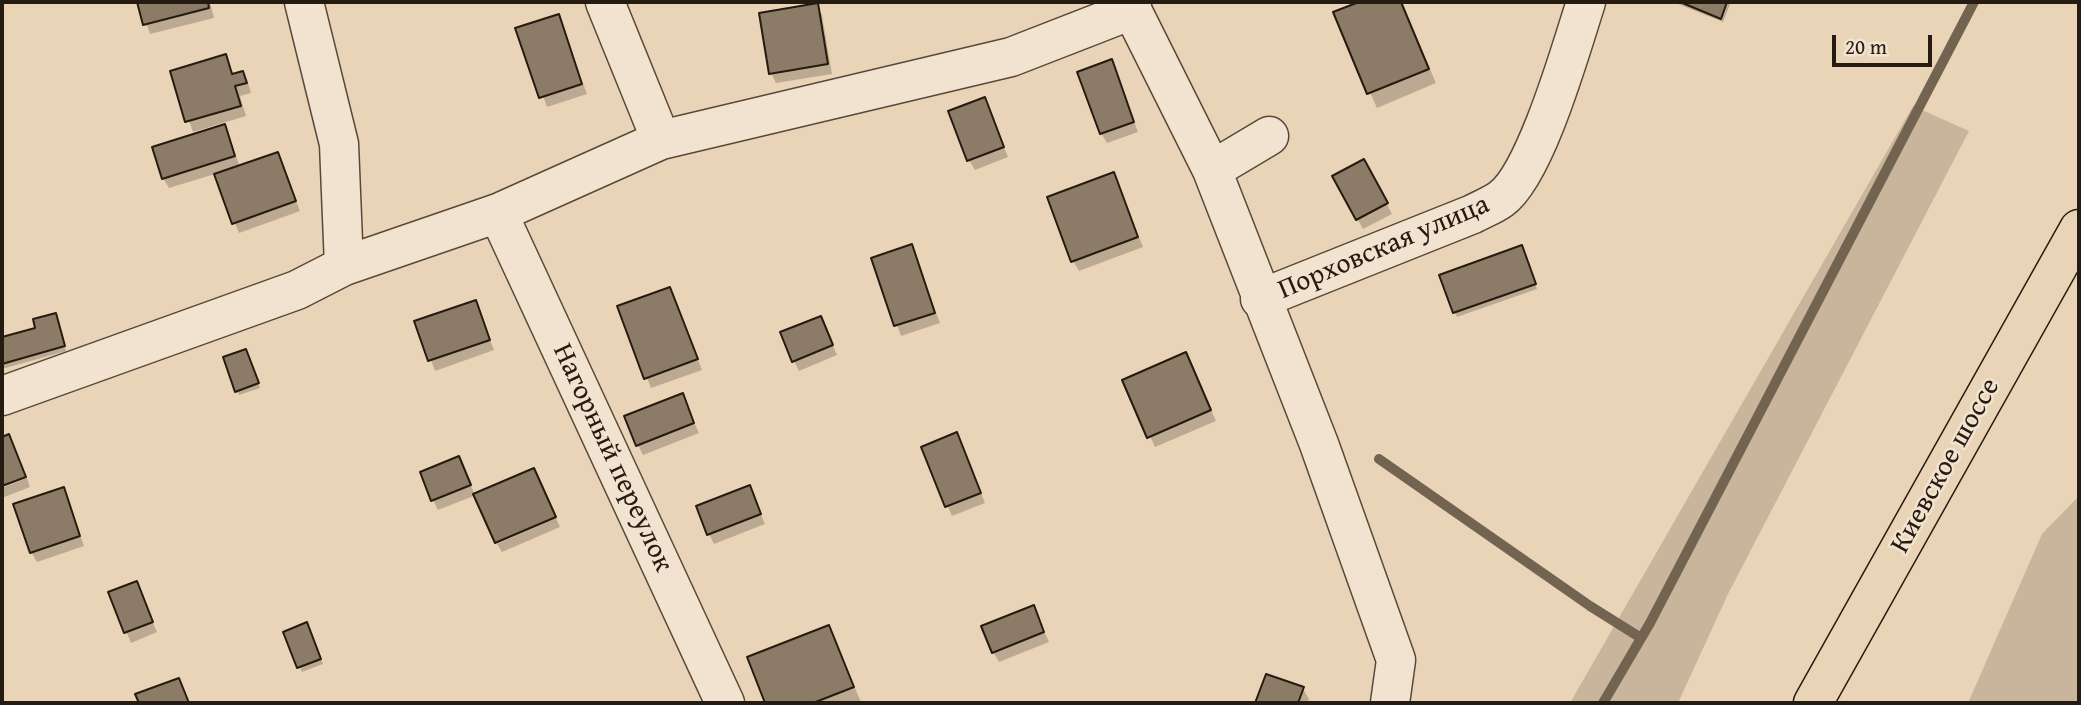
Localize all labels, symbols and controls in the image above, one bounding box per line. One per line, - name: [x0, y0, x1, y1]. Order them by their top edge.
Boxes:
- scale bar: [1836, 21, 1936, 65]
- text: 20 m: [1845, 31, 1887, 62]
- street label: Порховская улица: [1273, 188, 1495, 308]
- street label: Нагорный переулок: [544, 339, 680, 577]
- street label: Киевское шоссе: [1884, 373, 2008, 559]

